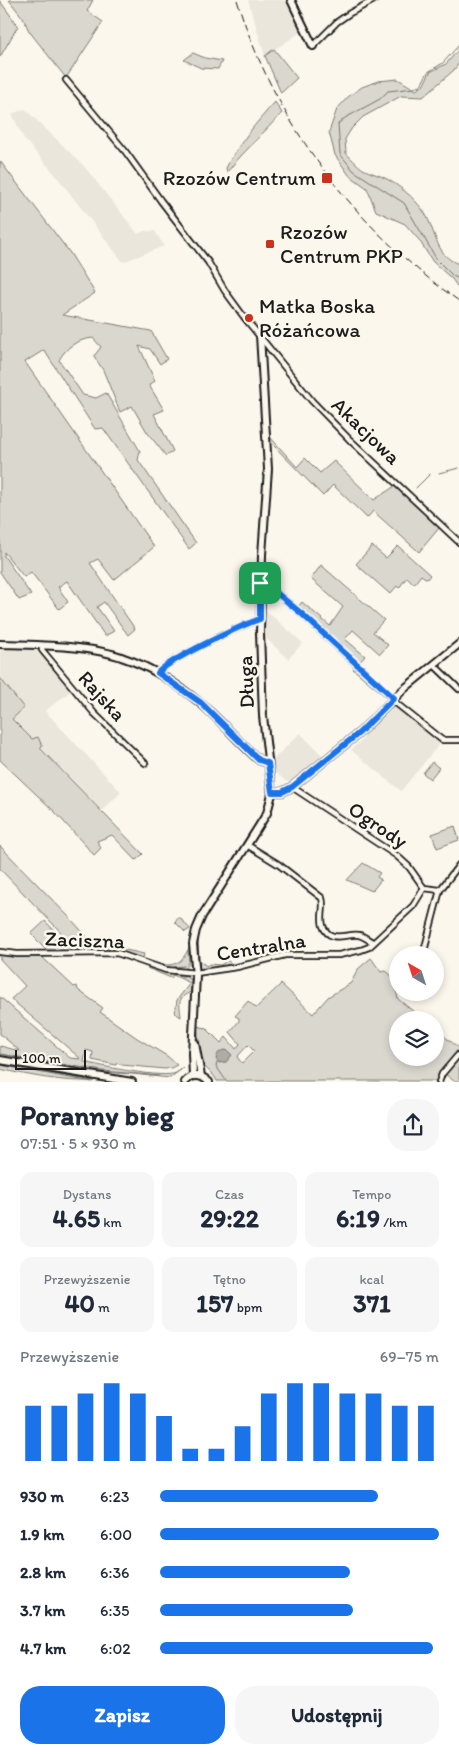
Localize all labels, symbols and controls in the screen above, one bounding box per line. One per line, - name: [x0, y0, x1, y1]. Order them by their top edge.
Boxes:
- place label: Rzozów Centrum: [163, 165, 316, 190]
- marker: Rzozów Centrum: [320, 171, 334, 185]
- place label: Rzozów Centrum PKP: [280, 219, 403, 268]
- marker: Rzozów Centrum PKP: [264, 238, 276, 250]
- place label: Matka Boska Różańcowa: [259, 293, 375, 342]
- marker: Matka Boska Różańcowa: [243, 312, 255, 324]
- street label: Akacjowa: [327, 392, 406, 470]
- pin: [239, 562, 281, 604]
- icon: arrive: [246, 569, 274, 597]
- street label: Długa: [232, 655, 259, 709]
- street label: Rajska: [73, 665, 132, 726]
- street label: Ogrody: [344, 796, 413, 853]
- street label: Zaciszna: [45, 926, 126, 953]
- street label: Centralna: [215, 927, 307, 966]
- north arrow: [389, 946, 444, 1001]
- map controls: [389, 946, 444, 1066]
- button: layers: [389, 1011, 444, 1066]
- scale bar: [15, 1046, 86, 1070]
- text: 100 m: [22, 1050, 61, 1067]
- text: Poranny bieg: [20, 1098, 174, 1132]
- button: share: [387, 1099, 439, 1151]
- text: 07:51 · 5 × 930 m: [20, 1134, 136, 1153]
- text: Dystans: [63, 1186, 112, 1203]
- text: Czas: [215, 1186, 244, 1203]
- text: Tempo: [352, 1186, 391, 1203]
- text: 4.65: [53, 1203, 100, 1233]
- text: 29:22: [200, 1203, 259, 1233]
- text: 6:19: [336, 1203, 380, 1233]
- text: km: [100, 1214, 122, 1231]
- text: /km: [380, 1214, 408, 1231]
- text: Przewyższenie: [44, 1271, 131, 1288]
- text: Tętno: [213, 1271, 246, 1288]
- text: kcal: [359, 1271, 384, 1288]
- text: 40: [64, 1288, 95, 1318]
- text: 157: [196, 1288, 234, 1318]
- text: 371: [353, 1288, 391, 1318]
- text: m: [95, 1299, 110, 1316]
- text: bpm: [234, 1299, 263, 1316]
- text: Przewyższenie: [20, 1347, 119, 1366]
- text: 69–75 m: [380, 1347, 439, 1366]
- text: 930 m: [20, 1487, 64, 1506]
- text: 6:23: [100, 1487, 130, 1506]
- text: 1.9 km: [20, 1525, 64, 1544]
- text: 6:00: [100, 1525, 132, 1544]
- text: 2.8 km: [20, 1563, 66, 1582]
- text: 6:36: [100, 1563, 130, 1582]
- text: 3.7 km: [20, 1601, 65, 1620]
- text: 6:35: [100, 1601, 130, 1620]
- text: 4.7 km: [20, 1639, 66, 1658]
- text: 6:02: [100, 1639, 131, 1658]
- button: Zapisz: [20, 1686, 225, 1744]
- button: Udostępnij: [235, 1686, 439, 1744]

